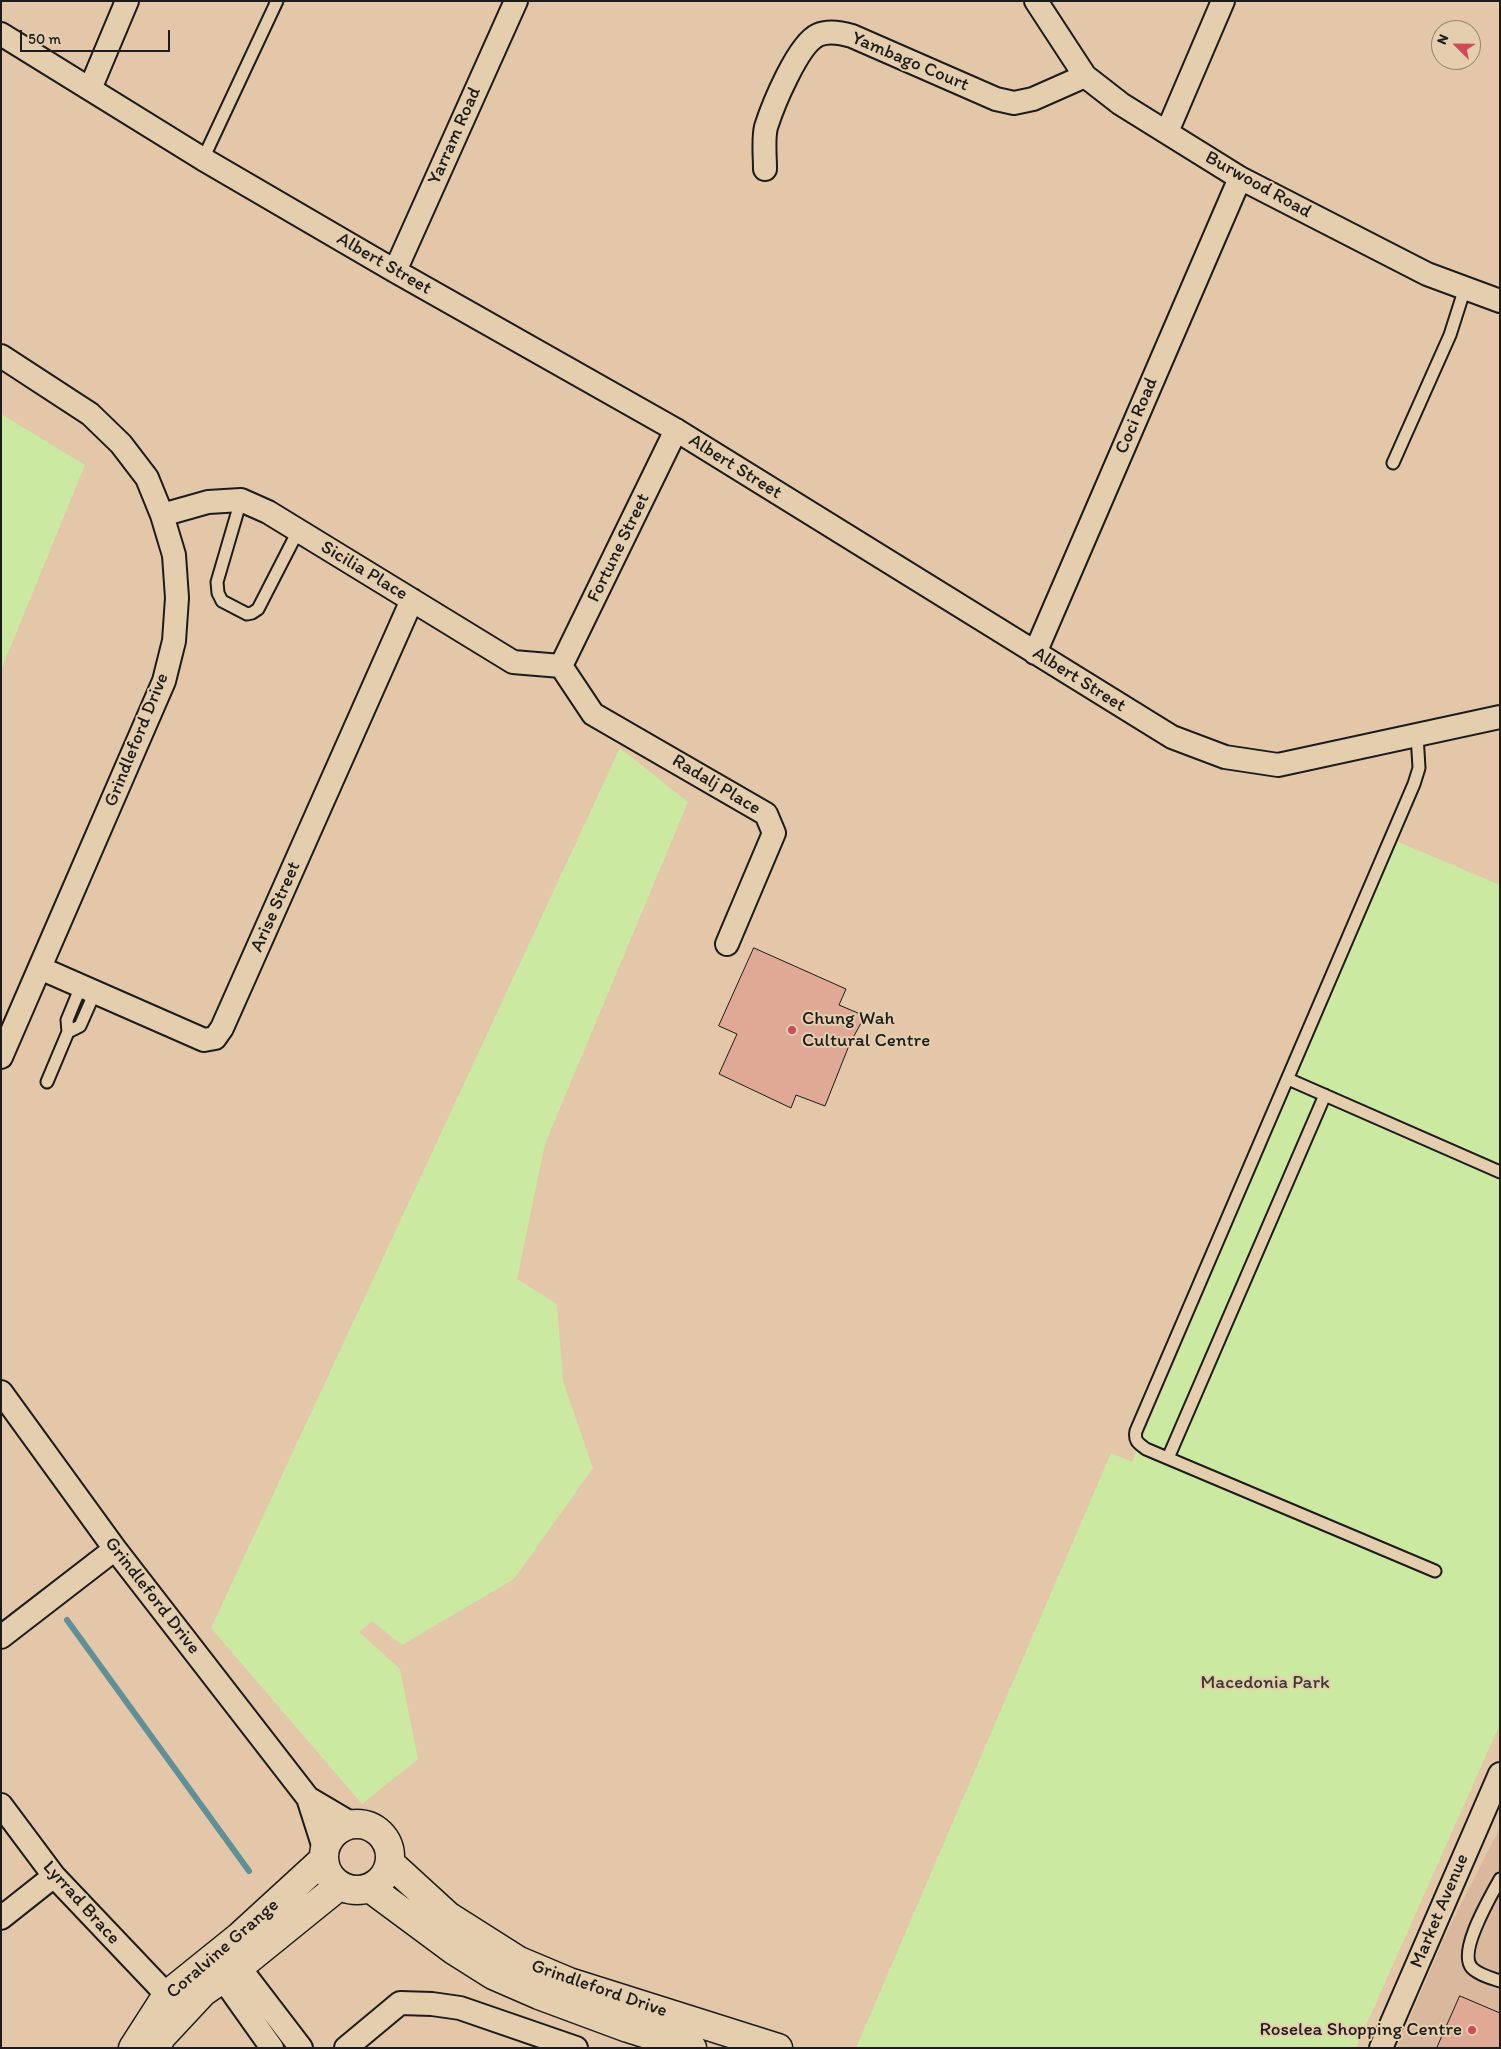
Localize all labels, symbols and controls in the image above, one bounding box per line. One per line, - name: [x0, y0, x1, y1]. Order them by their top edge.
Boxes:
- scale bar: [22, 20, 172, 52]
- north arrow: [1431, 20, 1481, 70]
- street label: Yambago Court: [848, 27, 972, 97]
- text: 50 m: [28, 30, 61, 48]
- text: N: [1433, 32, 1452, 47]
- street label: Yarram Road: [423, 84, 487, 188]
- street label: Burwood Road: [1201, 146, 1315, 224]
- street label: Albert Street: [333, 228, 435, 300]
- street label: Coci Road: [1111, 374, 1163, 458]
- street label: Albert Street: [684, 429, 786, 505]
- street label: Fortune Street: [583, 490, 655, 606]
- street label: Sicilia Place: [316, 536, 412, 606]
- street label: Albert Street: [1028, 642, 1130, 718]
- street label: Grindleford Drive: [100, 670, 174, 810]
- street label: Radalj Place: [668, 750, 764, 820]
- street label: Arise Street: [246, 858, 306, 956]
- place label: Chung Wah Cultural Centre: [802, 1008, 930, 1052]
- marker: Chung Wah Cultural Centre: [786, 1024, 798, 1036]
- street label: Grindleford Drive: [99, 1533, 205, 1659]
- park label: Macedonia Park: [1200, 1672, 1330, 1694]
- street label: Market Avenue: [1406, 1850, 1474, 1972]
- street label: Lyrrad Brace: [37, 1856, 125, 1950]
- street label: Coralvine Grange: [162, 1894, 284, 2004]
- street label: Grindleford Drive: [528, 1955, 670, 2023]
- place label: Roselea Shopping Centre: [1259, 2019, 1462, 2041]
- marker: Roselea Shopping Centre: [1466, 2024, 1478, 2036]

